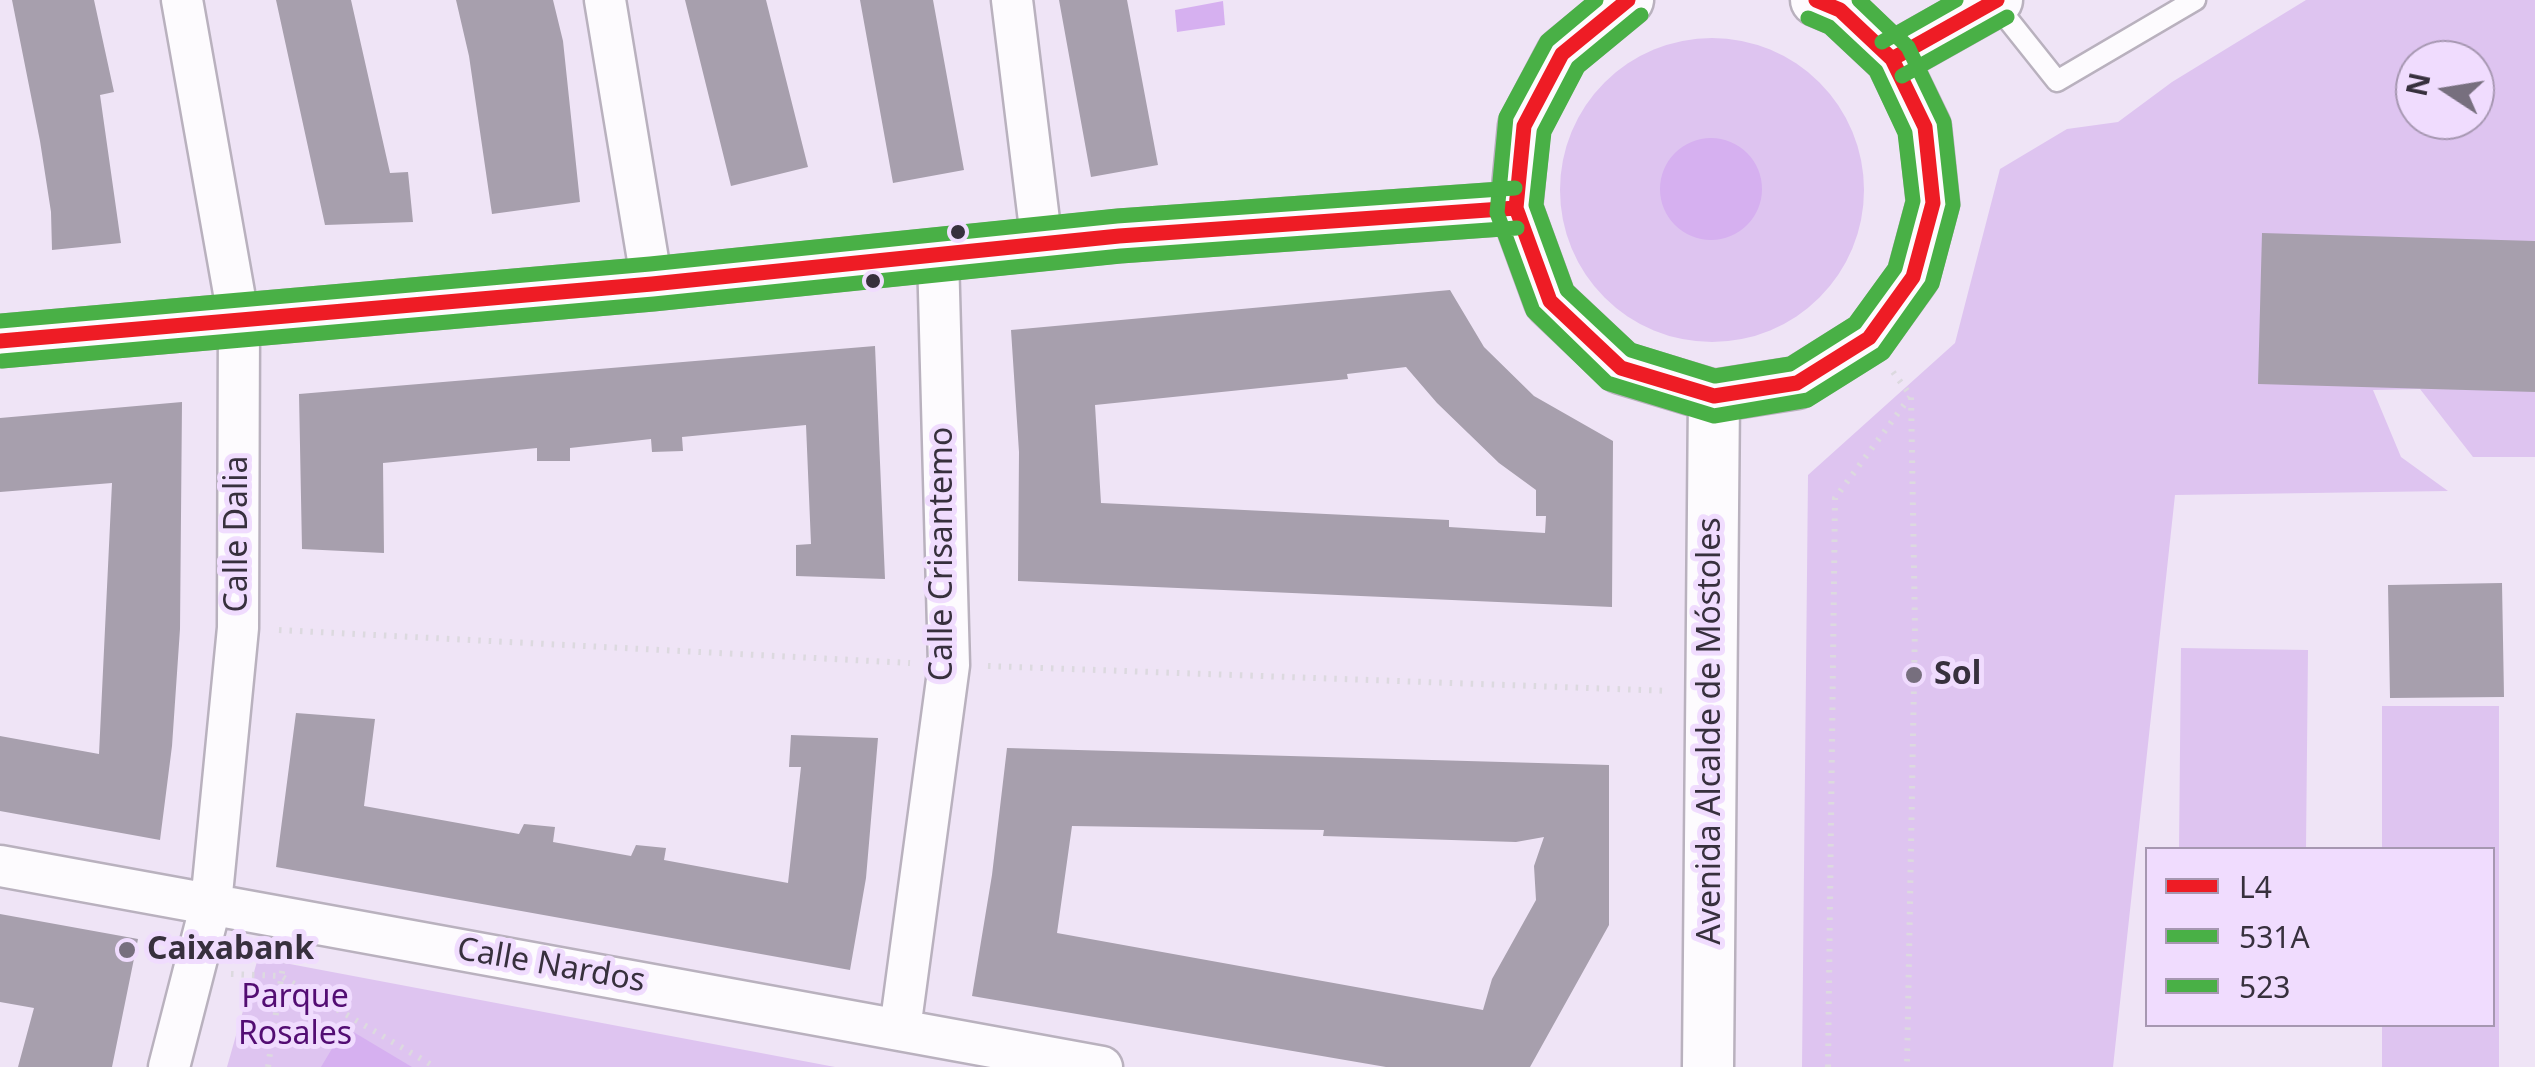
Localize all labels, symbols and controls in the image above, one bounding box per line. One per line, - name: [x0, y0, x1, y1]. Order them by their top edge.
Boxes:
- north arrow: [2395, 40, 2495, 140]
- text: N: [2397, 69, 2439, 99]
- unlabelled marker: [948, 222, 968, 242]
- unlabelled marker: [863, 271, 883, 291]
- street label: Calle Crisantemo: [924, 427, 962, 681]
- street label: Calle Dalia: [219, 456, 257, 612]
- street label: Avenida Alcalde de Móstoles: [1692, 517, 1730, 945]
- place label: Sol: [1934, 656, 1981, 694]
- marker: Sol: [1903, 664, 1925, 686]
- legend: [2145, 847, 2495, 1027]
- text: L4: [2239, 866, 2272, 907]
- text: 531A: [2239, 916, 2310, 957]
- place label: Caixabank: [147, 931, 314, 969]
- street label: Calle Nardos: [454, 931, 648, 1001]
- marker: Caixabank: [116, 939, 138, 961]
- text: 523: [2239, 966, 2290, 1007]
- park label: Parque Rosales: [238, 979, 352, 1054]

